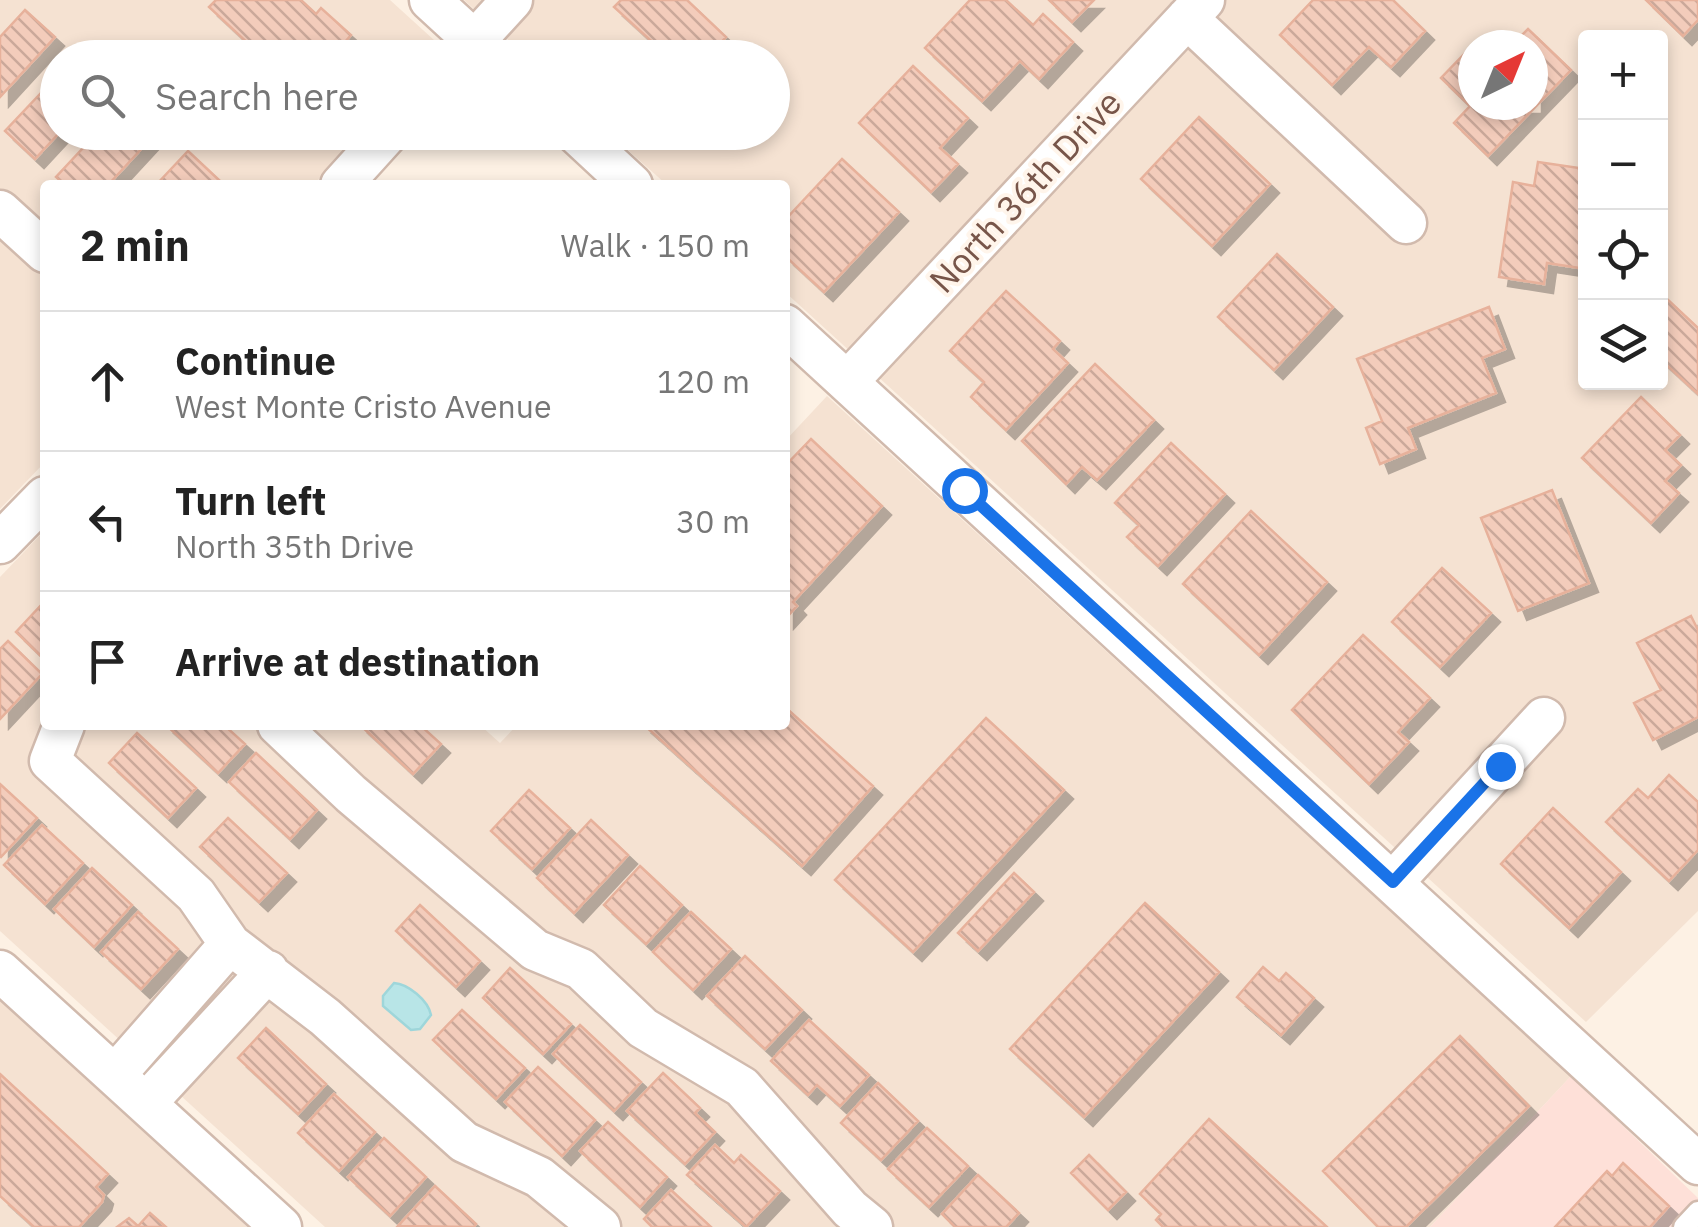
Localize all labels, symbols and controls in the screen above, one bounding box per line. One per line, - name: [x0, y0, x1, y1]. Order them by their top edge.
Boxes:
- north arrow: [1458, 30, 1548, 120]
- map controls: [1578, 30, 1668, 390]
- button: +: [1578, 30, 1668, 120]
- search box: [40, 40, 790, 150]
- icon: search: [75, 68, 130, 123]
- text: Search here: [155, 71, 359, 120]
- street label: North 36th Drive: [919, 80, 1131, 302]
- button: −: [1578, 120, 1668, 210]
- button: locate: [1578, 210, 1668, 300]
- text: 2 min: [80, 218, 190, 273]
- text: Walk · 150 m: [561, 224, 750, 266]
- button: layers: [1578, 300, 1668, 390]
- text: Continue: [175, 336, 336, 385]
- icon: ahead: [80, 354, 135, 409]
- text: 120 m: [657, 360, 750, 402]
- text: West Monte Cristo Avenue: [175, 385, 551, 427]
- route start: [942, 468, 988, 514]
- text: Turn left: [175, 476, 326, 525]
- icon: left: [80, 494, 135, 549]
- text: 30 m: [676, 500, 750, 542]
- text: North 35th Drive: [175, 525, 414, 567]
- icon: arrive: [80, 634, 135, 689]
- text: Arrive at destination: [175, 637, 540, 686]
- route end: [1478, 744, 1524, 790]

